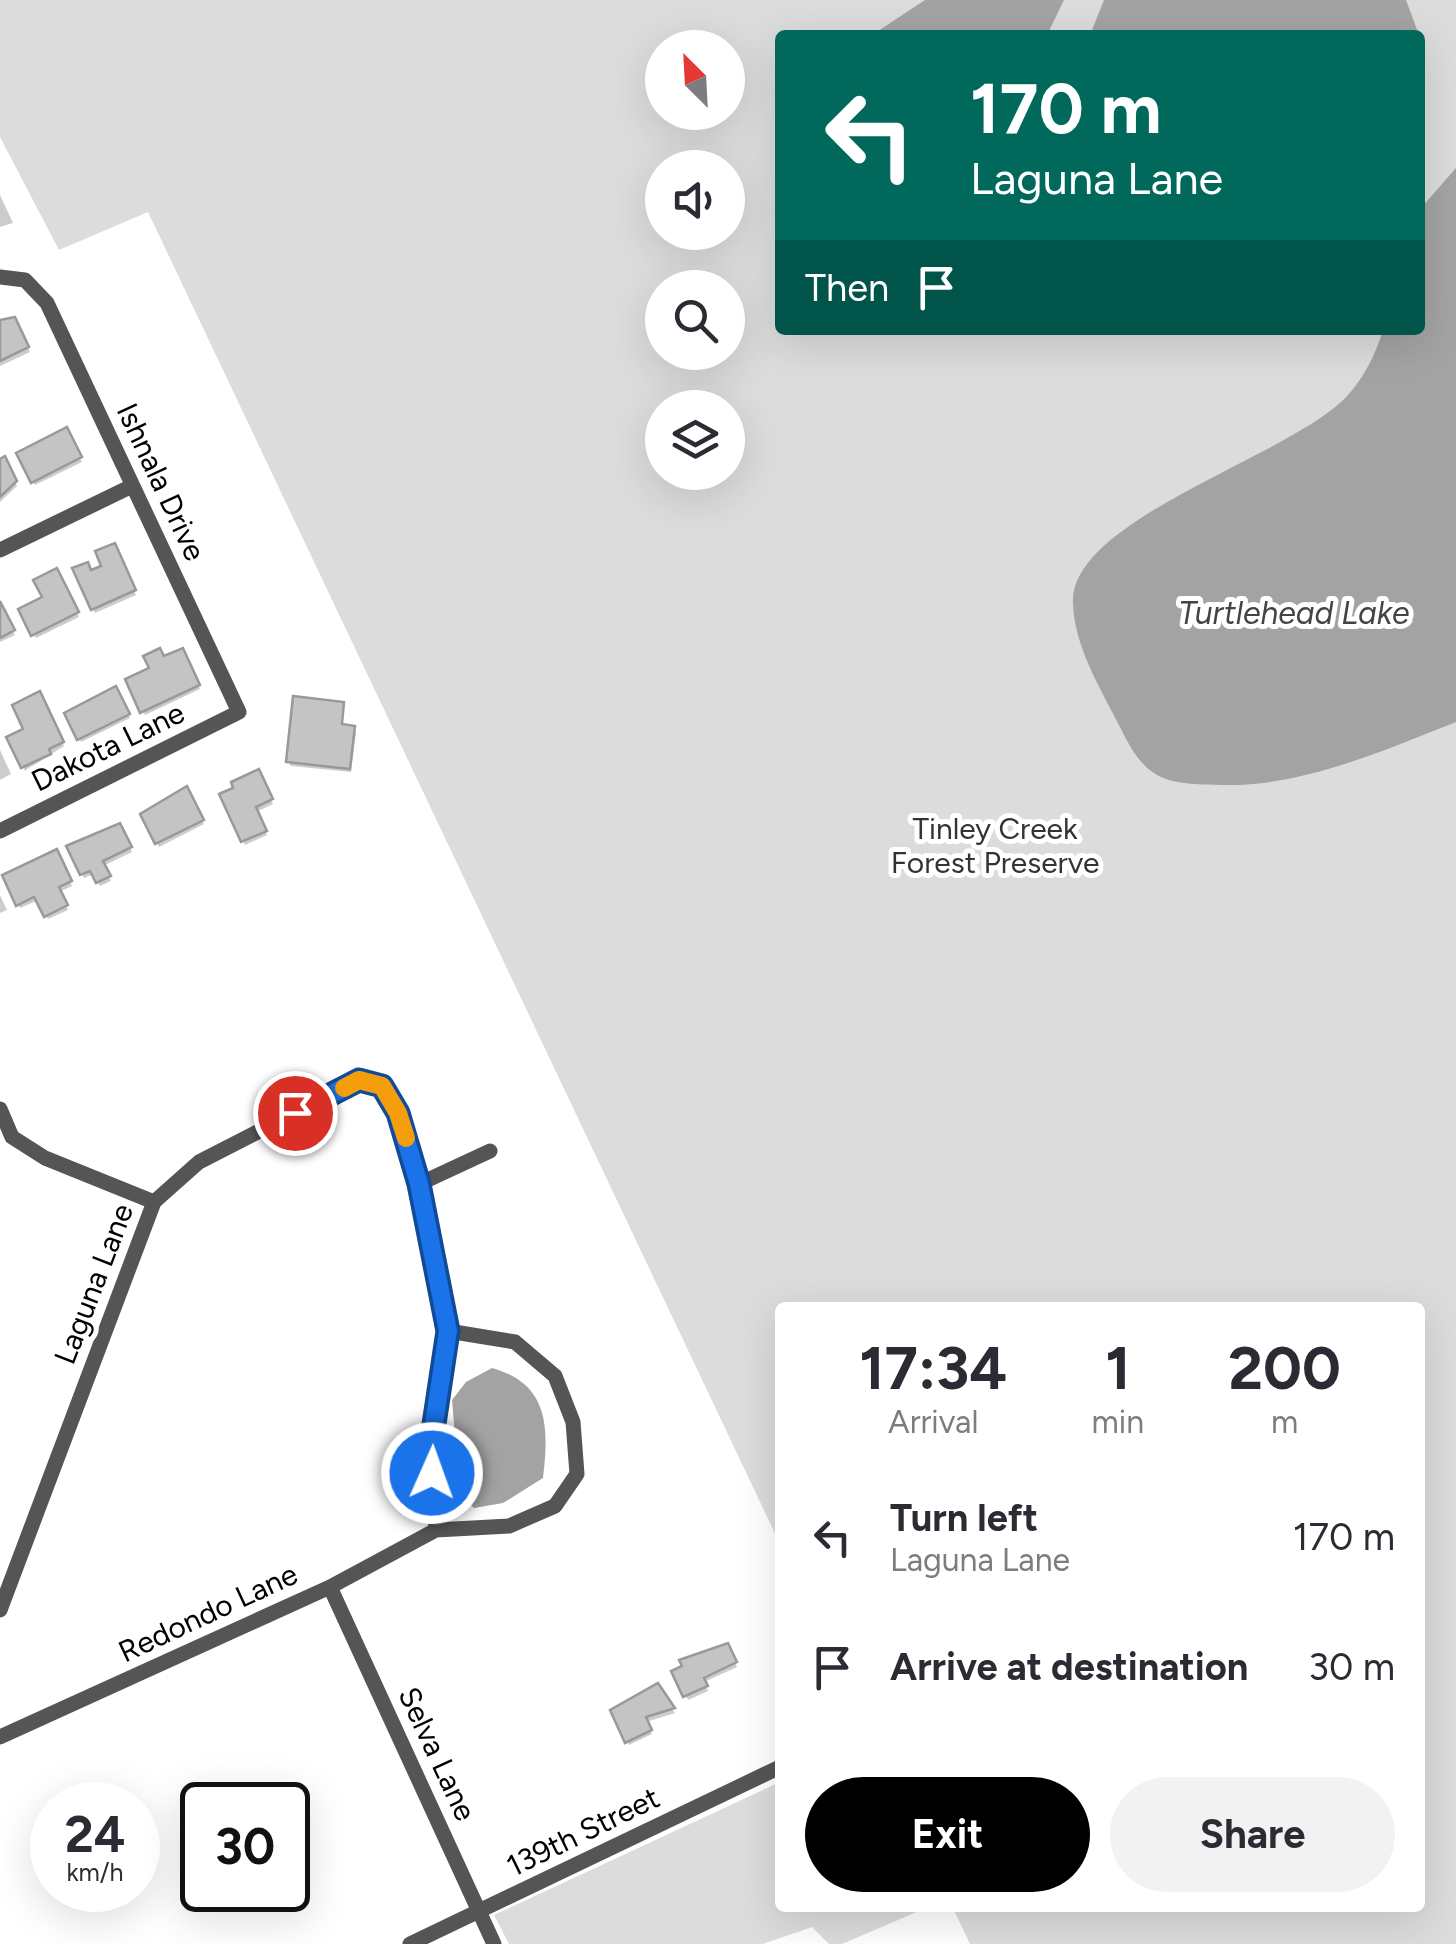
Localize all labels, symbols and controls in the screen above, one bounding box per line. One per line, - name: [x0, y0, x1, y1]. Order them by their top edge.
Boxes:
- north arrow: [645, 30, 745, 130]
- map controls: [645, 30, 745, 490]
- text: 170 m: [970, 66, 1162, 151]
- icon: left: [805, 70, 935, 200]
- button: sound: [645, 150, 745, 250]
- text: Laguna Lane: [970, 151, 1223, 205]
- icon: arrive: [909, 260, 964, 315]
- text: Then: [805, 265, 889, 311]
- button: search: [645, 270, 745, 370]
- button: layers: [645, 390, 745, 490]
- street label: Ishnala Drive: [109, 397, 214, 566]
- water label: Turtlehead Lake: [1179, 594, 1409, 632]
- street label: Dakota Lane: [25, 694, 190, 799]
- park label: Tinley Creek Forest Preserve: [891, 810, 1099, 881]
- pin: [253, 1071, 338, 1156]
- icon: arrive: [268, 1086, 323, 1141]
- street label: Laguna Lane: [46, 1198, 141, 1369]
- text: 17:34: [859, 1332, 1007, 1404]
- text: 1: [1105, 1332, 1130, 1404]
- text: 200: [1228, 1332, 1341, 1404]
- text: Arrival: [888, 1403, 978, 1441]
- text: min: [1092, 1403, 1144, 1441]
- text: m: [1271, 1403, 1298, 1441]
- position arrow: [380, 1421, 484, 1525]
- text: Turn left: [890, 1495, 1038, 1541]
- icon: left: [805, 1510, 860, 1565]
- text: 170 m: [1293, 1514, 1395, 1560]
- text: Laguna Lane: [890, 1541, 1070, 1579]
- street label: Redondo Lane: [112, 1555, 303, 1670]
- icon: arrive: [805, 1640, 860, 1695]
- text: Arrive at destination: [890, 1644, 1248, 1690]
- text: 30 m: [1308, 1644, 1395, 1690]
- street label: Selva Lane: [390, 1681, 485, 1827]
- button: Exit: [805, 1777, 1090, 1892]
- button: Share: [1110, 1777, 1395, 1892]
- street label: 139th Street: [500, 1779, 665, 1884]
- speed limit sign: 30: [180, 1782, 310, 1912]
- text: 24: [65, 1804, 125, 1865]
- text: km/h: [66, 1857, 124, 1887]

